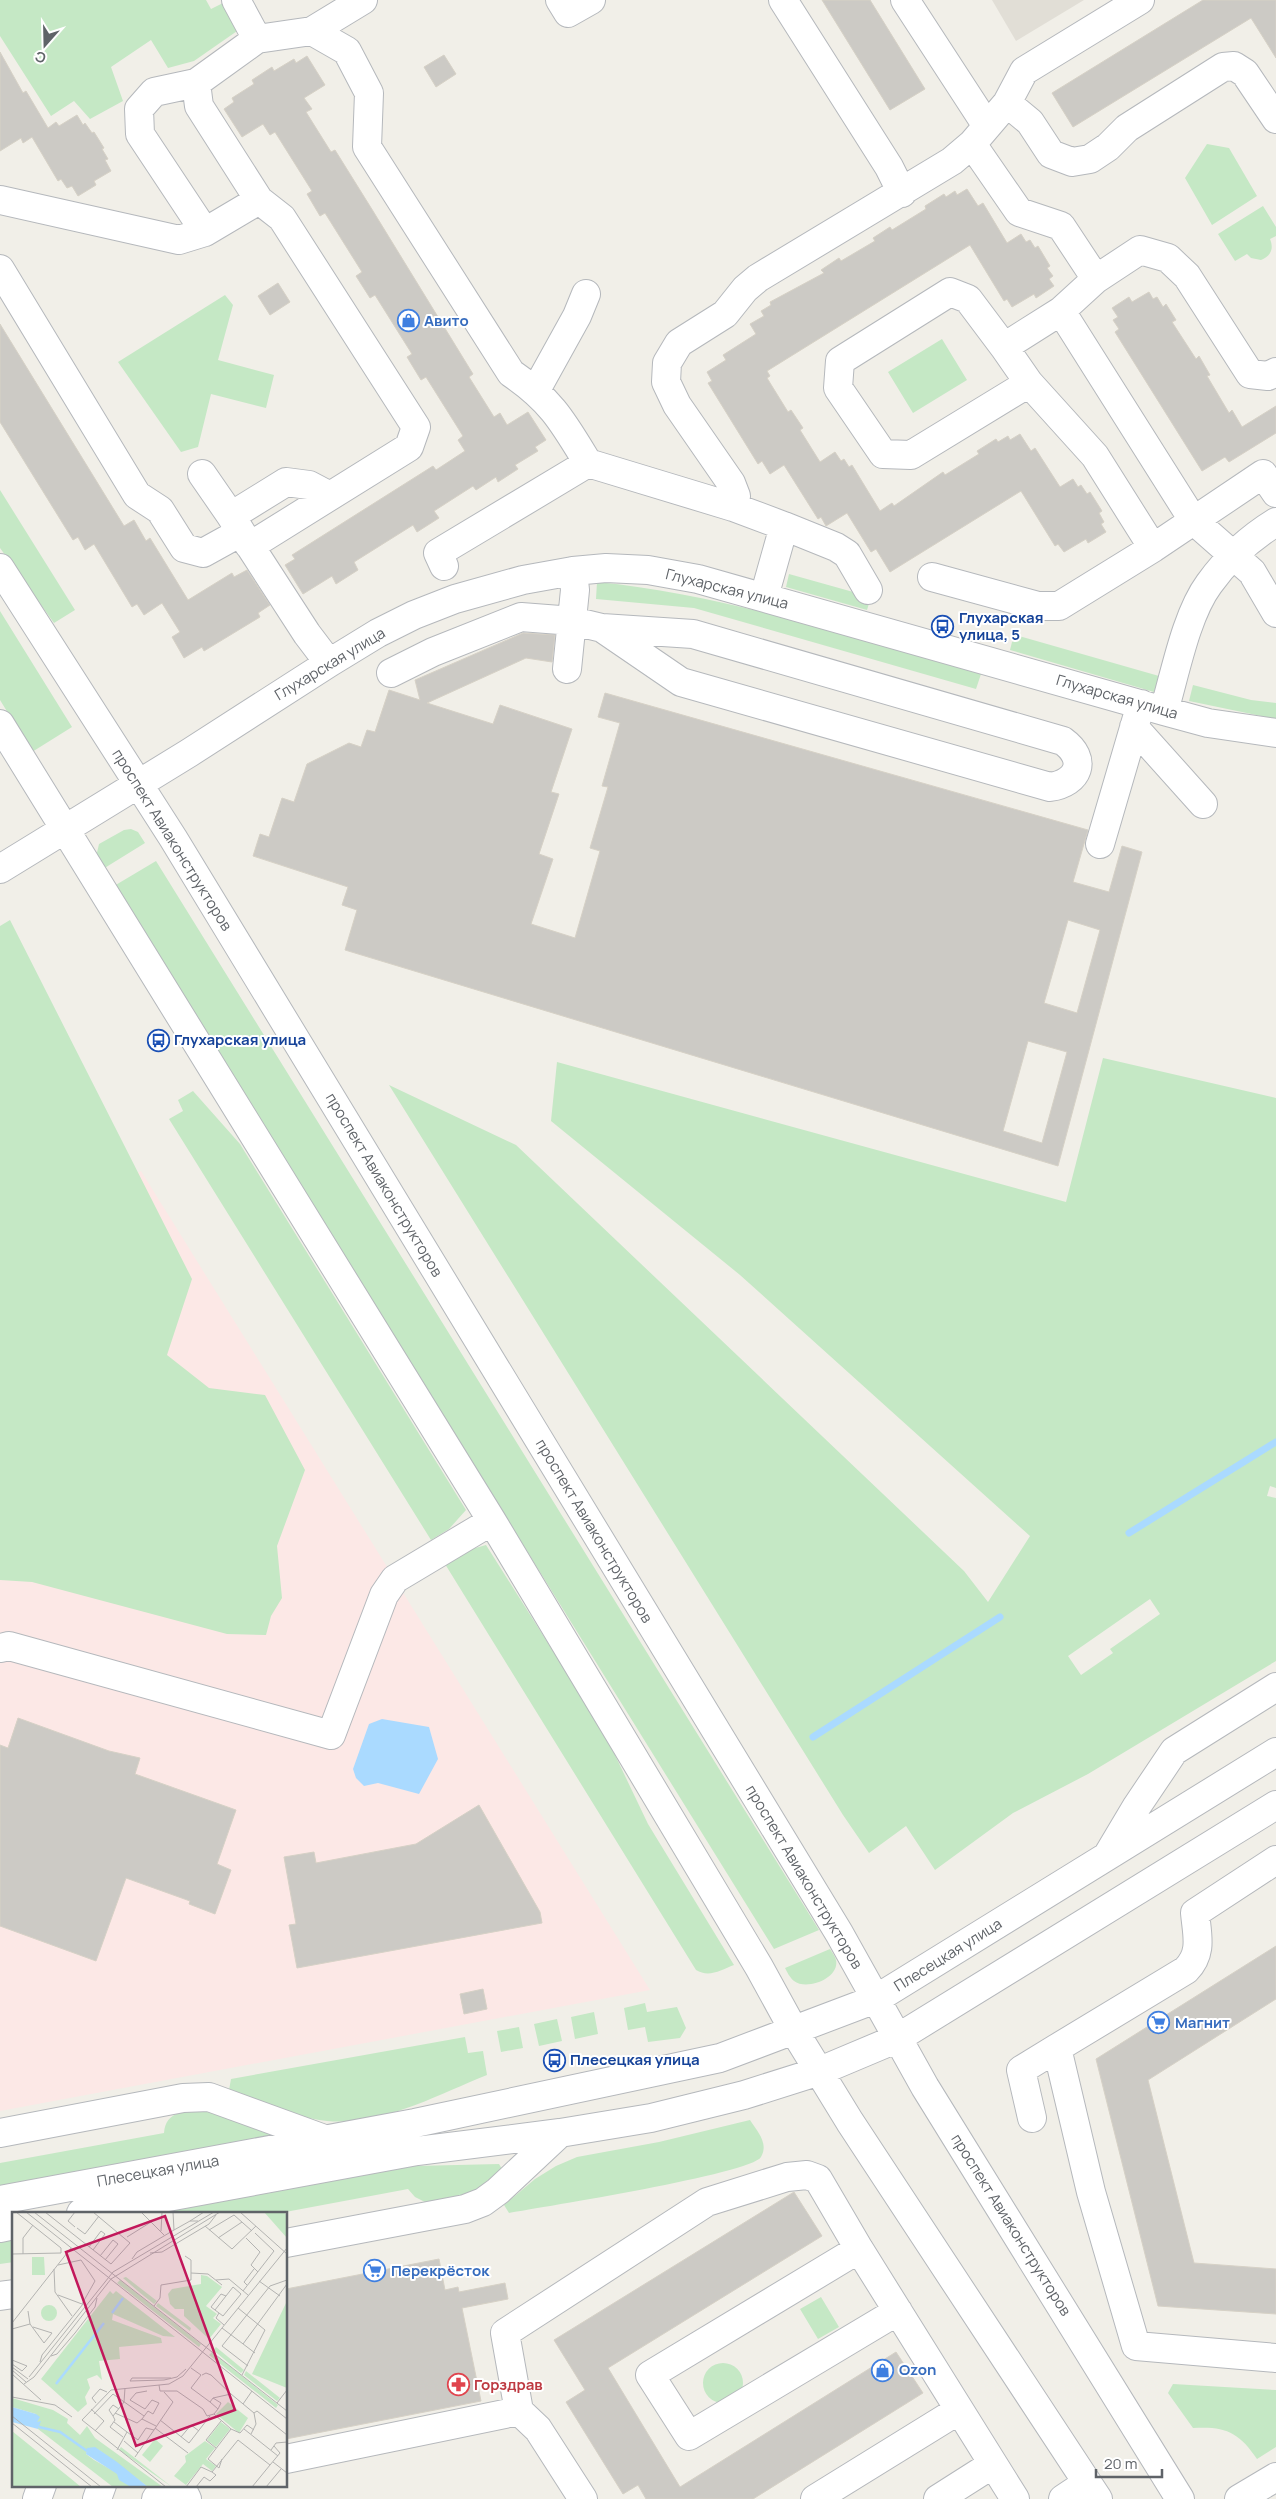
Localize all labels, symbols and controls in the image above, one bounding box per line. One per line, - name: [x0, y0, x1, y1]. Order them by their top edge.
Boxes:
- north arrow: [20, 20, 70, 70]
- text: С: [32, 47, 48, 68]
- shop icon: Авито: [396, 309, 420, 333]
- place label: Авито: [424, 310, 469, 331]
- street label: Глухарская улица: [664, 563, 791, 614]
- place label: Глухарская улица, 5: [959, 607, 1043, 645]
- bus stop icon: Глухарская улица, 5: [931, 615, 955, 639]
- street label: Глухарская улица: [270, 622, 389, 705]
- street label: Глухарская улица: [1054, 669, 1181, 724]
- street label: проспект Авиаконструкторов: [108, 745, 237, 935]
- bus stop icon: Глухарская улица: [146, 1028, 170, 1052]
- place label: Глухарская улица: [174, 1029, 306, 1050]
- street label: проспект Авиаконструкторов: [321, 1089, 448, 1281]
- street label: проспект Авиаконструкторов: [531, 1435, 658, 1627]
- street label: проспект Авиаконструкторов: [741, 1781, 868, 1973]
- street label: Плесецкая улица: [890, 1913, 1006, 1996]
- supermarket icon: Магнит: [1147, 2011, 1171, 2035]
- place label: Магнит: [1175, 2012, 1230, 2033]
- bus stop icon: Плесецкая улица: [542, 2048, 566, 2072]
- place label: Плесецкая улица: [570, 2049, 700, 2070]
- street label: проспект Авиаконструкторов: [947, 2130, 1076, 2320]
- street label: Плесецкая улица: [95, 2149, 221, 2192]
- inset map: [12, 2212, 288, 2486]
- supermarket icon: Перекрёсток: [363, 2259, 387, 2283]
- place label: Перекрёсток: [391, 2260, 490, 2281]
- shop icon: Ozon: [871, 2358, 895, 2382]
- place label: Ozon: [899, 2359, 936, 2380]
- pharmacy icon: Горздрав: [446, 2373, 470, 2397]
- place label: Горздрав: [474, 2374, 543, 2395]
- scale bar: [1096, 2446, 1162, 2478]
- text: 20 m: [1104, 2453, 1137, 2474]

